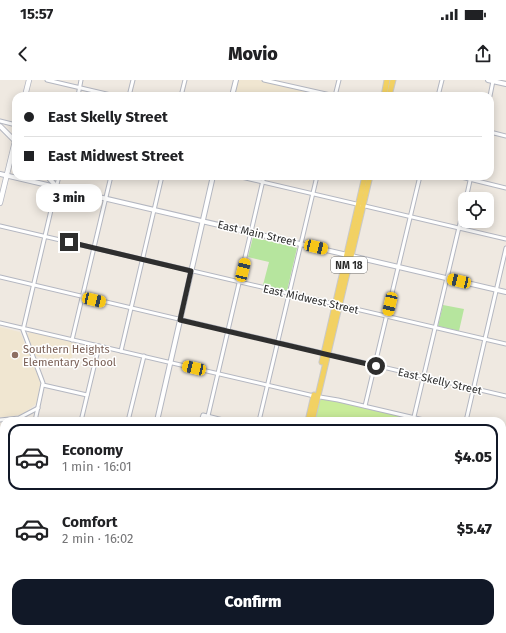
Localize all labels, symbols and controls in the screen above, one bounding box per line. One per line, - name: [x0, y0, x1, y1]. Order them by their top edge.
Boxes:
- text: 15:57: [20, 5, 53, 23]
- icon: back: [12, 43, 34, 65]
- text: Movio: [228, 43, 278, 65]
- icon: share: [472, 43, 494, 65]
- text: East Skelly Street: [48, 108, 168, 126]
- text: East Midwest Street: [48, 147, 184, 165]
- callout: 3 min: [36, 184, 102, 212]
- text: 3 min: [53, 190, 85, 205]
- map controls: [458, 192, 494, 228]
- button: locate: [458, 192, 494, 228]
- street label: East Main Street: [216, 218, 298, 249]
- route end: [60, 233, 78, 251]
- car: [303, 238, 329, 256]
- car: [234, 257, 252, 283]
- road number: NM 18: [331, 257, 367, 273]
- car: [446, 272, 472, 290]
- street label: East Midwest Street: [262, 282, 360, 317]
- car: [81, 291, 107, 309]
- car: [381, 291, 399, 317]
- place label: Southern Heights Elementary School: [23, 343, 116, 369]
- marker: Southern Heights Elementary School: [10, 350, 20, 360]
- route start: [367, 357, 385, 375]
- car: [181, 359, 207, 377]
- street label: East Skelly Street: [397, 366, 483, 397]
- icon: car: [14, 439, 50, 475]
- text: Economy: [62, 441, 123, 459]
- text: $4.05: [455, 448, 492, 466]
- text: 1 min · 16:01: [62, 459, 132, 474]
- icon: car: [14, 511, 50, 547]
- text: Comfort: [62, 513, 118, 531]
- text: $5.47: [457, 520, 492, 538]
- text: 2 min · 16:02: [62, 531, 134, 546]
- button: Confirm: [12, 579, 494, 625]

